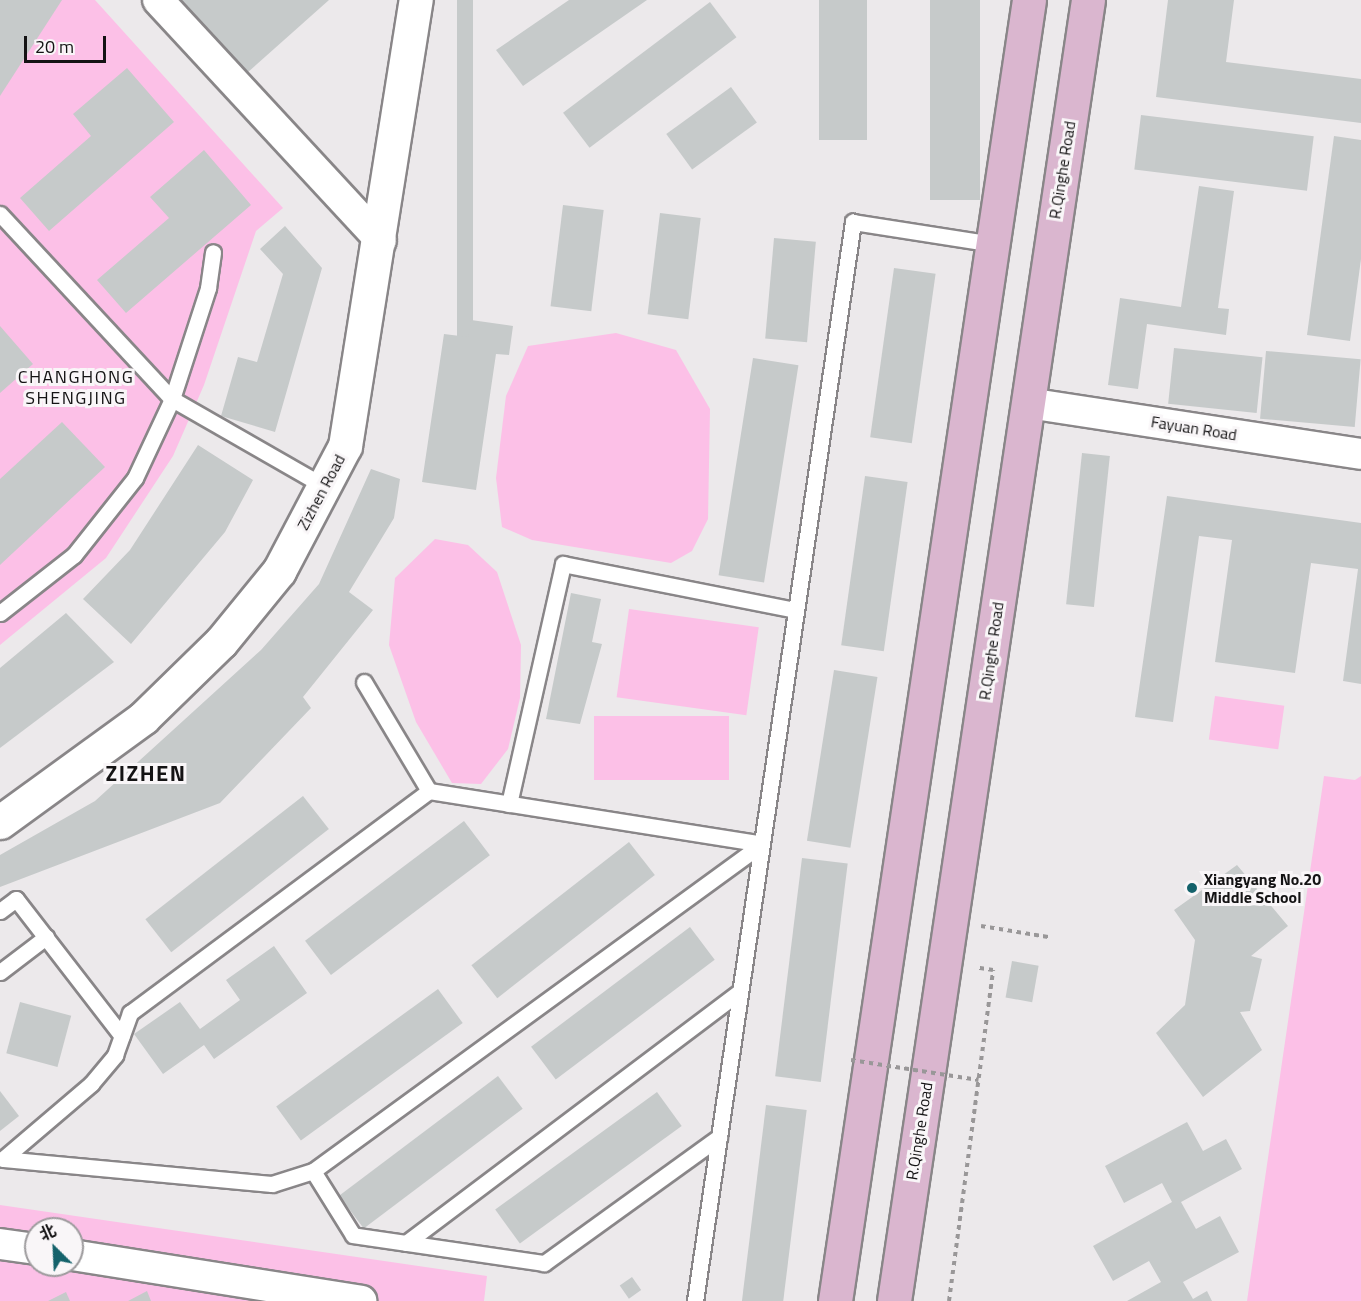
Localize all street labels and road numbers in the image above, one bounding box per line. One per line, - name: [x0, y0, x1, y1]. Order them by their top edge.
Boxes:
- street label: R.Qinghe Road: [1045, 120, 1079, 220]
- street label: Fayuan Road: [1150, 412, 1238, 444]
- street label: Zizhen Road: [293, 451, 349, 533]
- street label: R.Qinghe Road: [975, 601, 1007, 701]
- street label: R.Qinghe Road: [902, 1081, 936, 1181]

